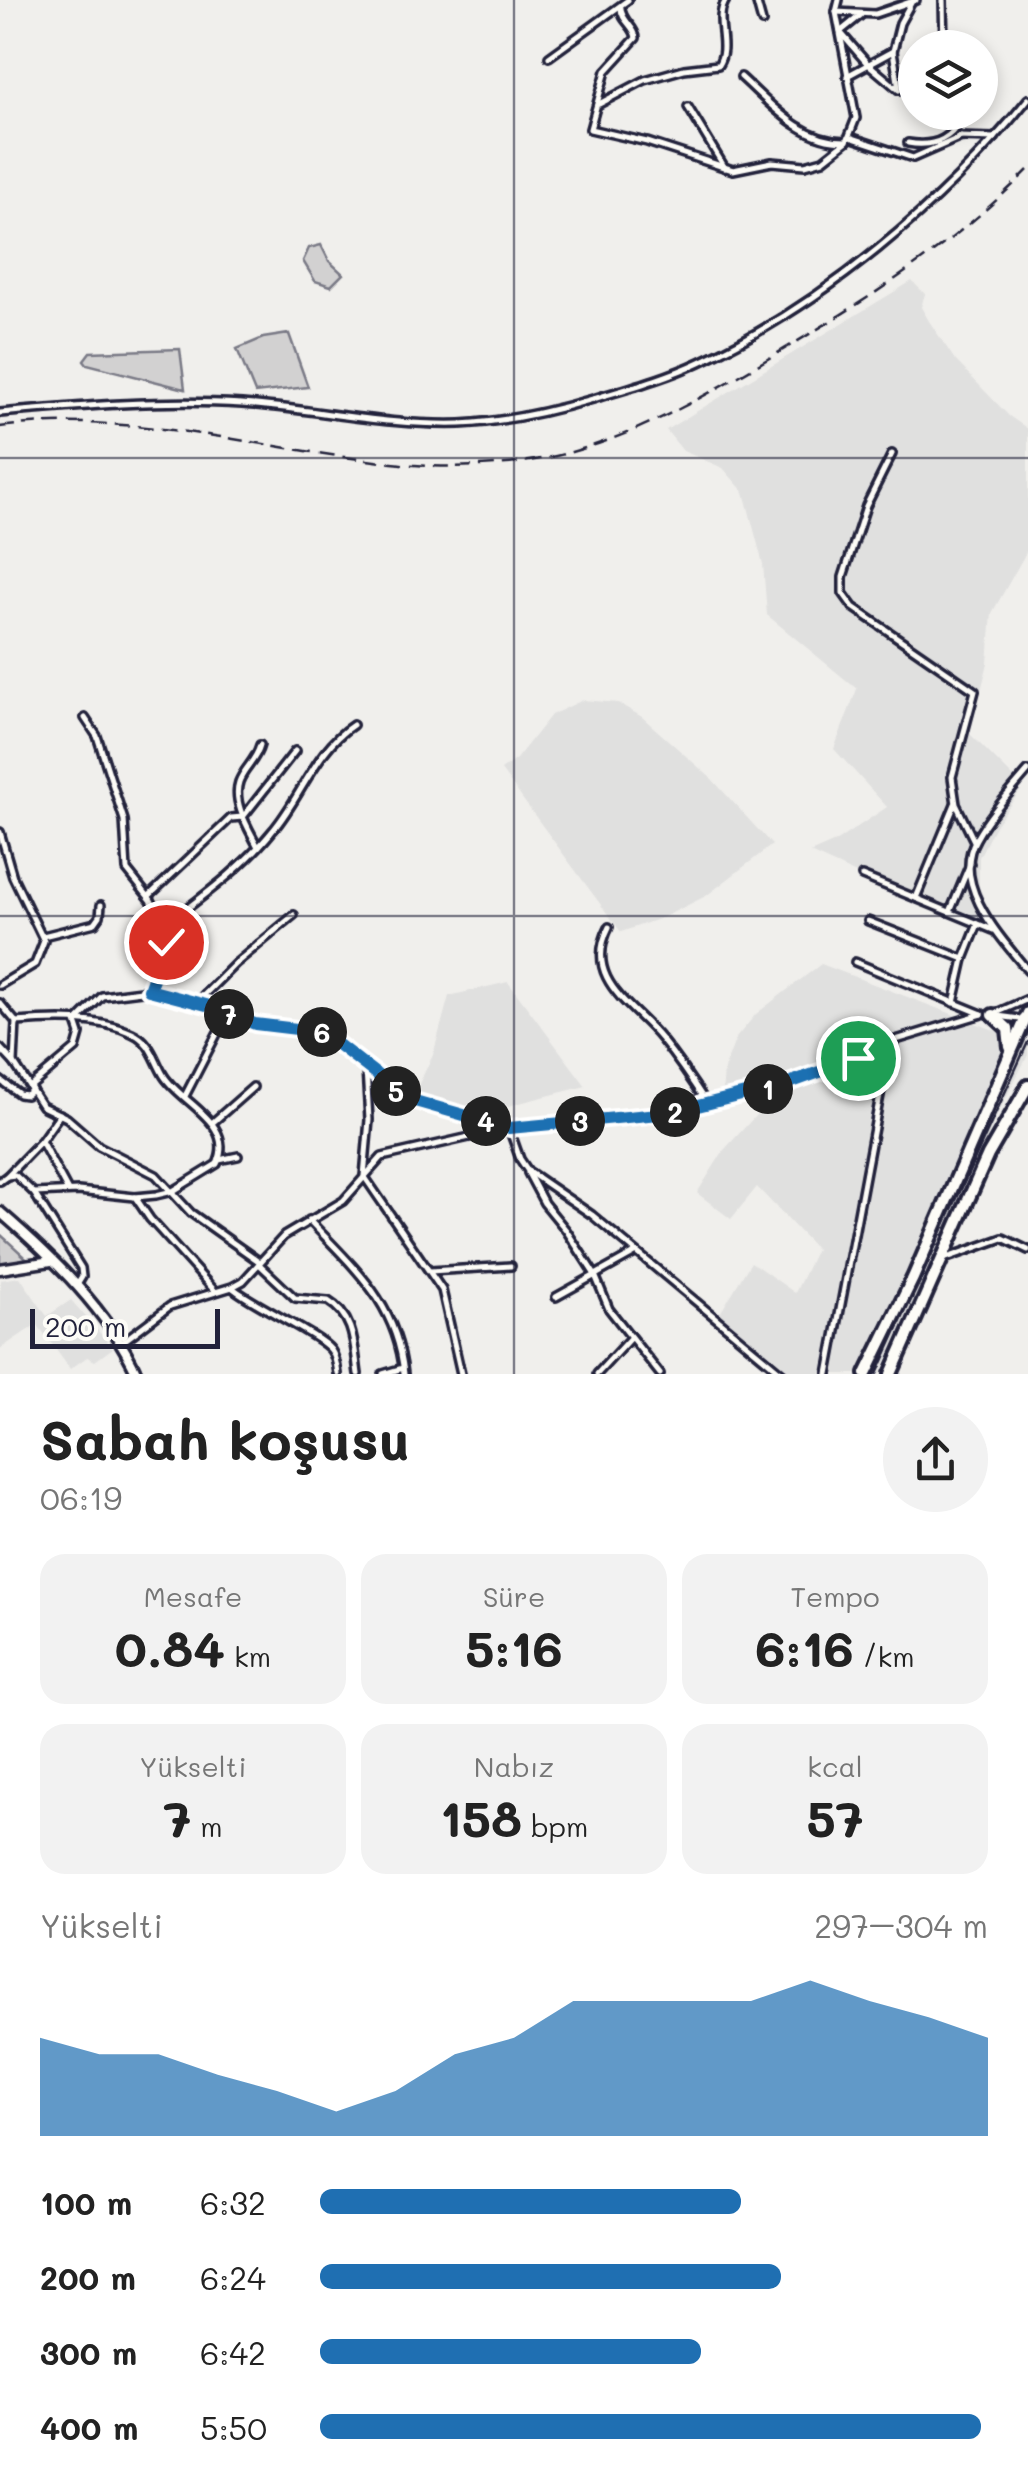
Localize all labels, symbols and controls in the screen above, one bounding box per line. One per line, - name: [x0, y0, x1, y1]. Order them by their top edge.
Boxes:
- map controls: [898, 30, 998, 130]
- button: layers: [898, 30, 998, 130]
- pin: [124, 900, 209, 985]
- icon: check: [139, 915, 194, 970]
- pin: 7: [204, 989, 254, 1039]
- text: 7: [221, 996, 237, 1032]
- pin: 6: [297, 1007, 347, 1057]
- text: 6: [314, 1014, 330, 1050]
- pin: [816, 1016, 901, 1101]
- icon: arrive: [831, 1031, 886, 1086]
- pin: 1: [743, 1064, 793, 1114]
- pin: 5: [371, 1066, 421, 1116]
- text: 1: [762, 1071, 774, 1107]
- text: 5: [388, 1073, 404, 1109]
- pin: 2: [650, 1087, 700, 1137]
- text: 2: [667, 1094, 683, 1130]
- pin: 4: [461, 1096, 511, 1146]
- pin: 3: [555, 1096, 605, 1146]
- text: 4: [477, 1103, 495, 1139]
- text: 3: [572, 1103, 588, 1139]
- scale bar: [30, 1304, 220, 1348]
- text: 200 m: [45, 1308, 126, 1344]
- text: Sabah koşusu: [40, 1402, 410, 1474]
- button: share: [883, 1407, 988, 1512]
- text: 06:19: [40, 1476, 122, 1518]
- text: Mesafe: [144, 1578, 242, 1614]
- text: Süre: [483, 1578, 545, 1614]
- text: Tempo: [790, 1578, 880, 1614]
- text: 0.84: [115, 1614, 225, 1680]
- text: 5:16: [465, 1614, 563, 1680]
- text: 6:16: [755, 1614, 854, 1680]
- text: km: [225, 1638, 271, 1674]
- text: /km: [854, 1638, 915, 1674]
- text: Yükselti: [139, 1748, 247, 1784]
- text: Nabız: [474, 1748, 554, 1784]
- text: kcal: [807, 1748, 863, 1784]
- text: 7: [163, 1784, 191, 1850]
- text: 158: [440, 1784, 522, 1850]
- text: 57: [806, 1784, 864, 1850]
- text: m: [191, 1808, 223, 1844]
- text: bpm: [522, 1808, 588, 1844]
- text: Yükselti: [40, 1904, 163, 1946]
- text: 297–304 m: [814, 1904, 988, 1946]
- text: 100 m: [40, 2181, 132, 2223]
- text: 6:32: [200, 2181, 266, 2223]
- text: 200 m: [40, 2256, 136, 2298]
- text: 6:24: [200, 2256, 266, 2298]
- text: 300 m: [40, 2331, 137, 2373]
- text: 6:42: [200, 2331, 266, 2373]
- text: 400 m: [40, 2406, 138, 2448]
- text: 5:50: [200, 2406, 267, 2448]

